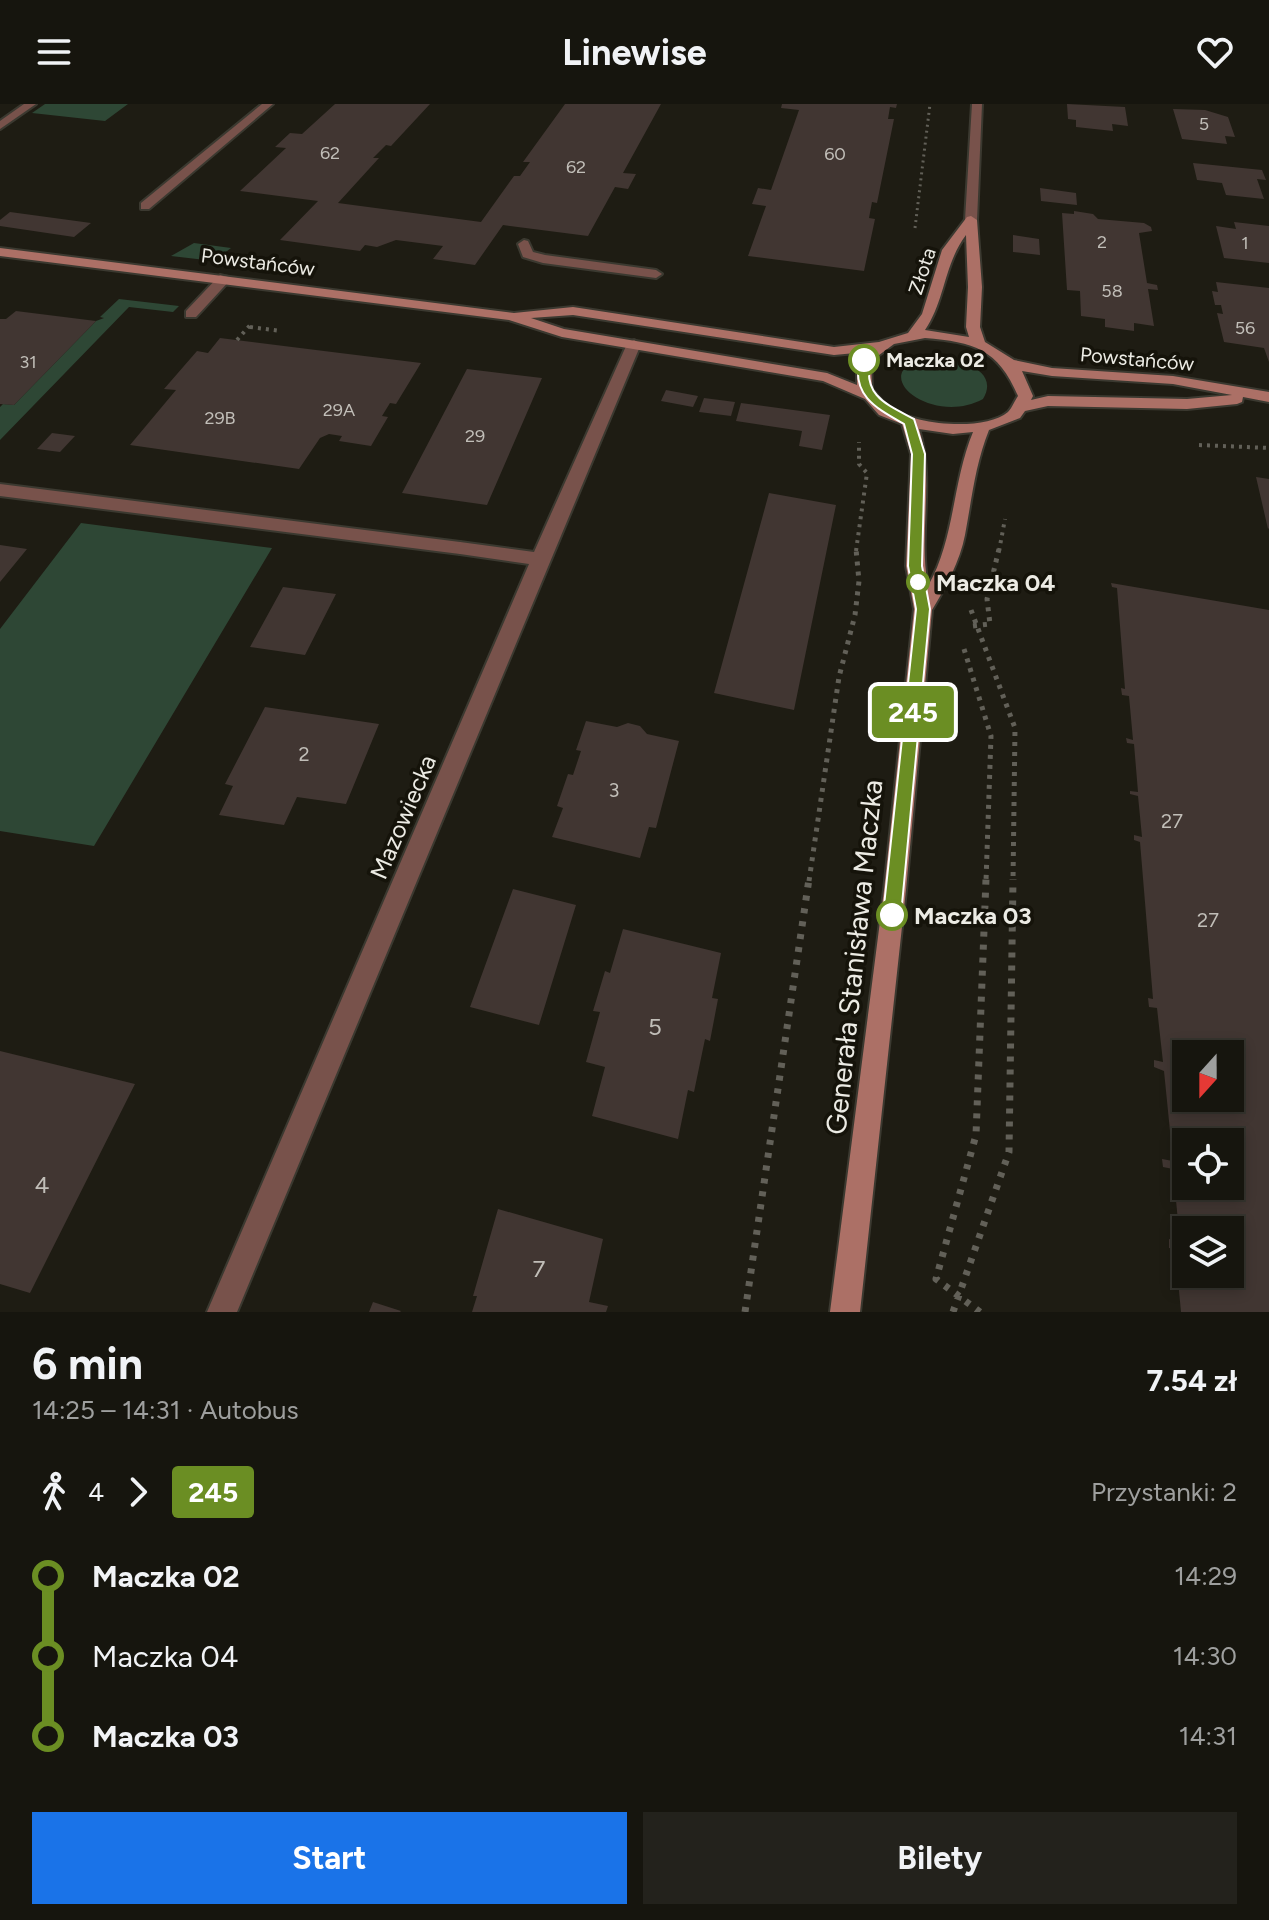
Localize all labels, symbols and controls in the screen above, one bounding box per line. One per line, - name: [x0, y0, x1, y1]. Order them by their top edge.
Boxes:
- icon: menu: [32, 30, 76, 74]
- icon: heart: [1193, 30, 1237, 74]
- text: Linewise: [562, 31, 707, 74]
- house number: 5: [1199, 113, 1209, 135]
- house number: 62: [320, 142, 340, 164]
- house number: 60: [824, 143, 846, 165]
- house number: 62: [566, 156, 586, 178]
- house number: 2: [1097, 231, 1107, 253]
- house number: 1: [1241, 232, 1249, 254]
- street label: Powstańców: [200, 243, 317, 281]
- street label: Złota: [903, 245, 941, 297]
- house number: 58: [1101, 280, 1123, 302]
- house number: 56: [1235, 317, 1255, 339]
- street label: Powstańców: [1079, 342, 1195, 376]
- marker: Maczka 02: [849, 345, 879, 375]
- place label: Maczka 02: [886, 348, 984, 372]
- house number: 31: [19, 351, 37, 373]
- house number: 29A: [323, 399, 355, 421]
- house number: 29B: [204, 407, 236, 429]
- house number: 29: [465, 425, 485, 447]
- place label: Maczka 04: [936, 568, 1055, 597]
- marker: Maczka 04: [907, 571, 929, 593]
- line badge: 245: [867, 686, 959, 738]
- text: 245: [888, 695, 938, 729]
- house number: 2: [298, 742, 310, 766]
- street label: Mazowiecka: [364, 751, 442, 883]
- house number: 3: [609, 778, 619, 802]
- street label: Generała Stanisława Maczka: [818, 778, 890, 1136]
- house number: 27: [1161, 809, 1183, 833]
- marker: Maczka 03: [877, 900, 907, 930]
- place label: Maczka 03: [914, 901, 1032, 930]
- house number: 27: [1197, 908, 1219, 932]
- house number: 5: [648, 1012, 662, 1041]
- north arrow: [1172, 1040, 1244, 1112]
- map controls: [1172, 1040, 1244, 1288]
- button: locate: [1172, 1128, 1244, 1200]
- house number: 4: [35, 1170, 50, 1199]
- button: layers: [1172, 1216, 1244, 1288]
- house number: 7: [533, 1254, 546, 1283]
- text: 6 min: [32, 1337, 143, 1390]
- text: 7.54 zł: [1146, 1362, 1237, 1399]
- text: 14:25 – 14:31 · Autobus: [32, 1394, 299, 1426]
- icon: walk: [32, 1470, 76, 1514]
- icon: forward: [116, 1470, 160, 1514]
- text: 245: [188, 1475, 238, 1509]
- text: 4: [88, 1476, 104, 1508]
- text: Przystanki: 2: [1091, 1476, 1237, 1508]
- text: Maczka 02: [92, 1558, 240, 1595]
- text: 14:29: [1174, 1560, 1237, 1592]
- text: Maczka 04: [92, 1638, 238, 1675]
- text: 14:30: [1173, 1640, 1237, 1672]
- text: Maczka 03: [92, 1718, 239, 1755]
- text: 14:31: [1179, 1720, 1237, 1752]
- button: Start: [32, 1812, 627, 1904]
- button: Bilety: [643, 1812, 1237, 1904]

